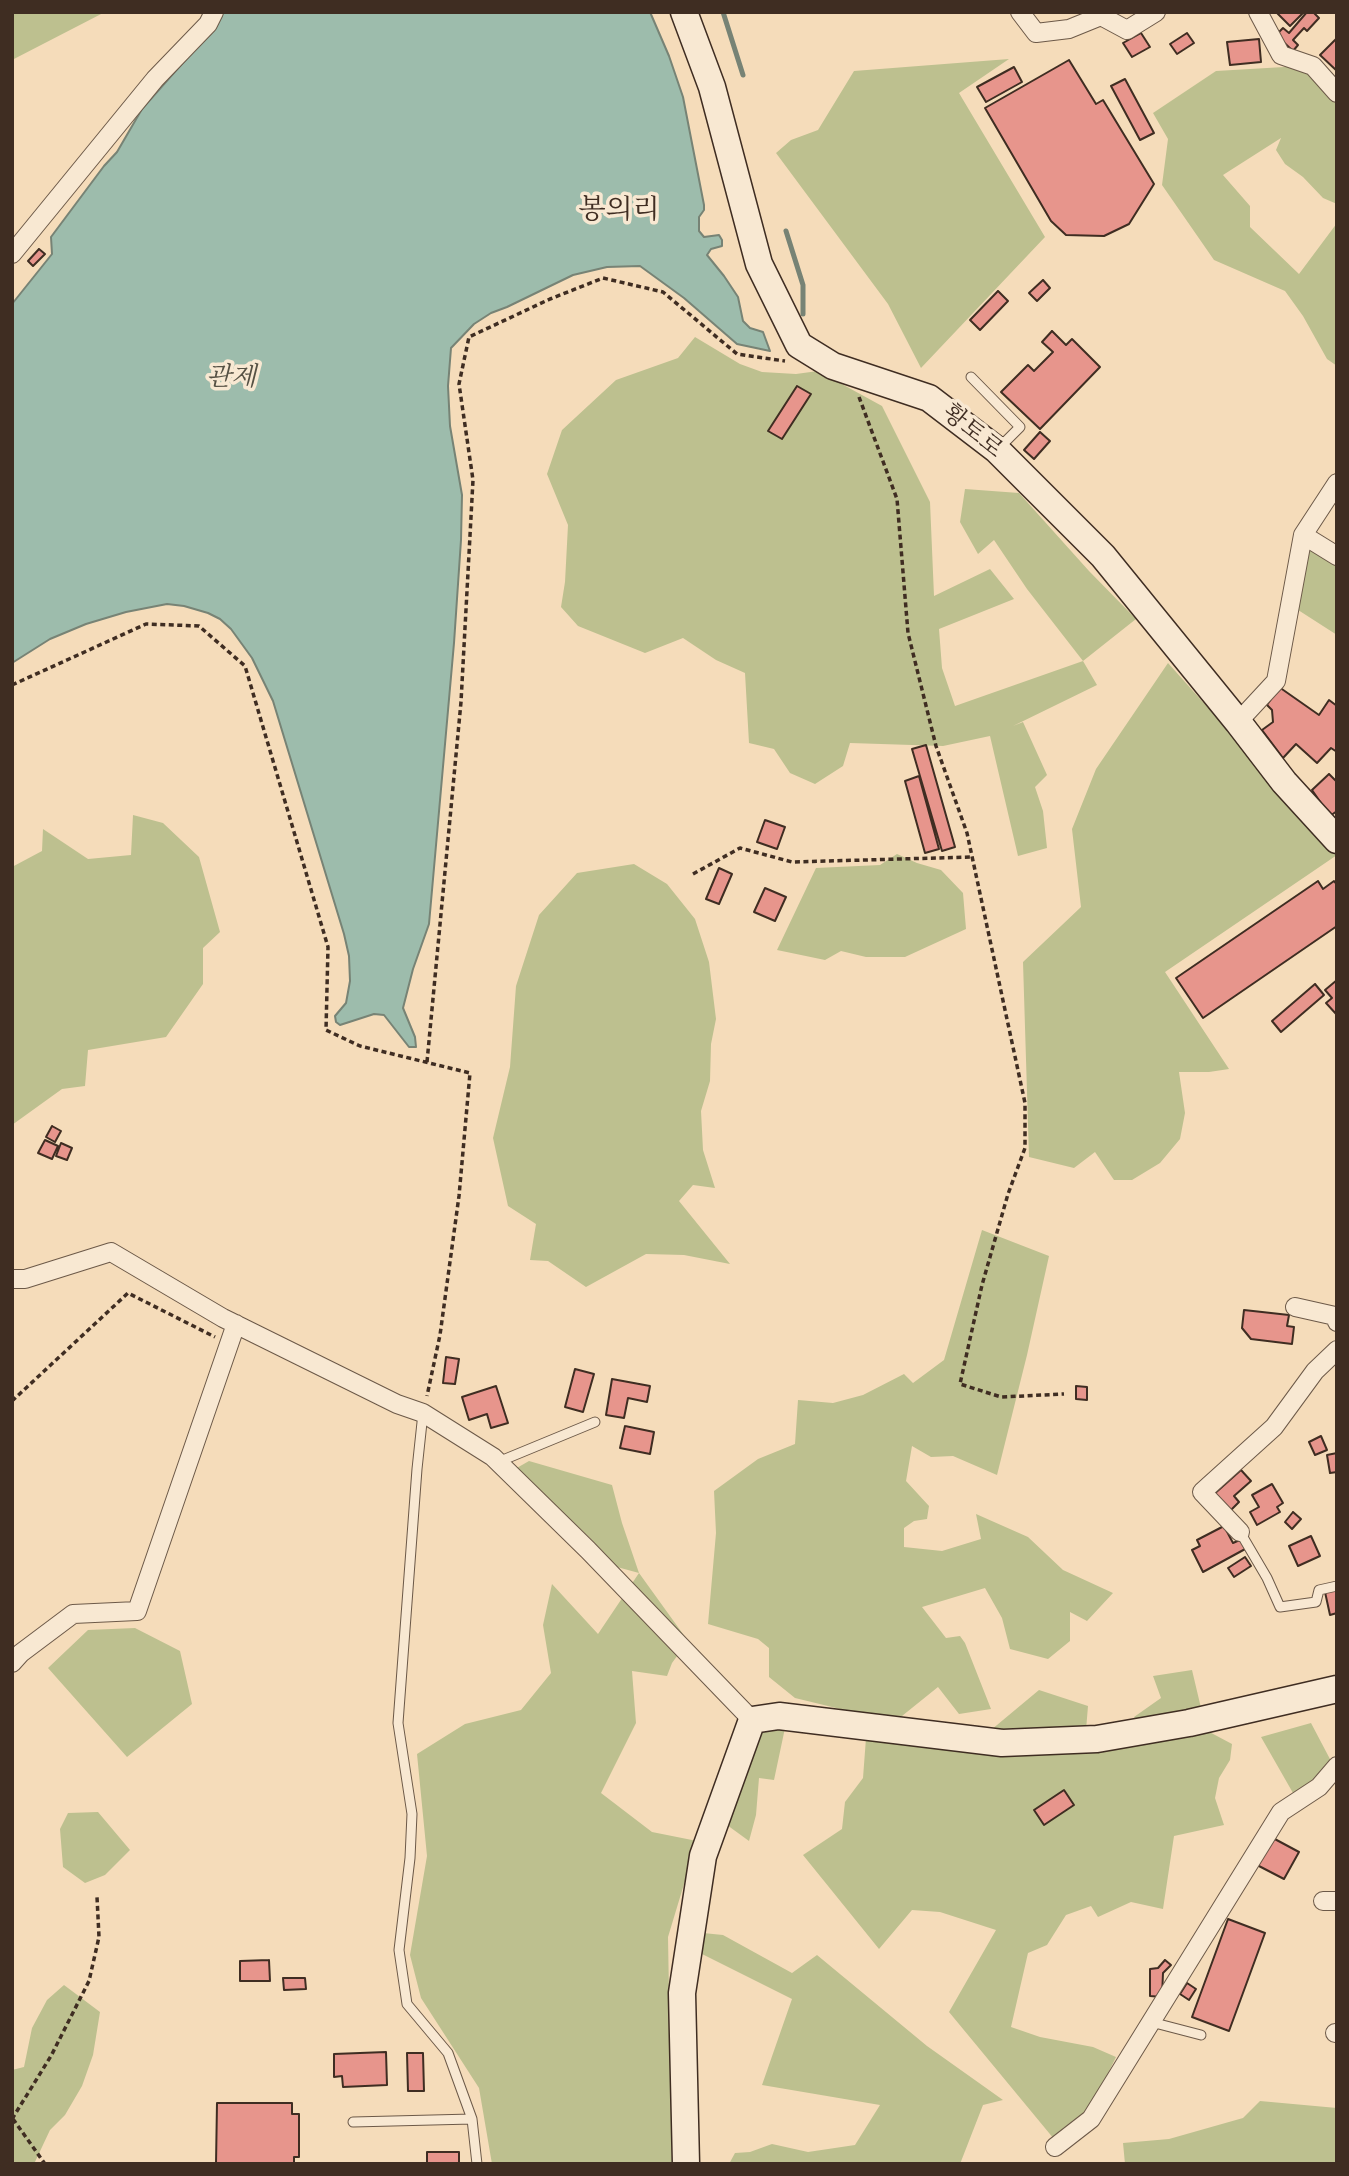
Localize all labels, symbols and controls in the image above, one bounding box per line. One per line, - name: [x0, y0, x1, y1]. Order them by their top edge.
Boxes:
- district label: 봉의리: [578, 194, 660, 228]
- water label: 관제: [206, 363, 256, 395]
- street label: 황토로: [936, 399, 1008, 465]

